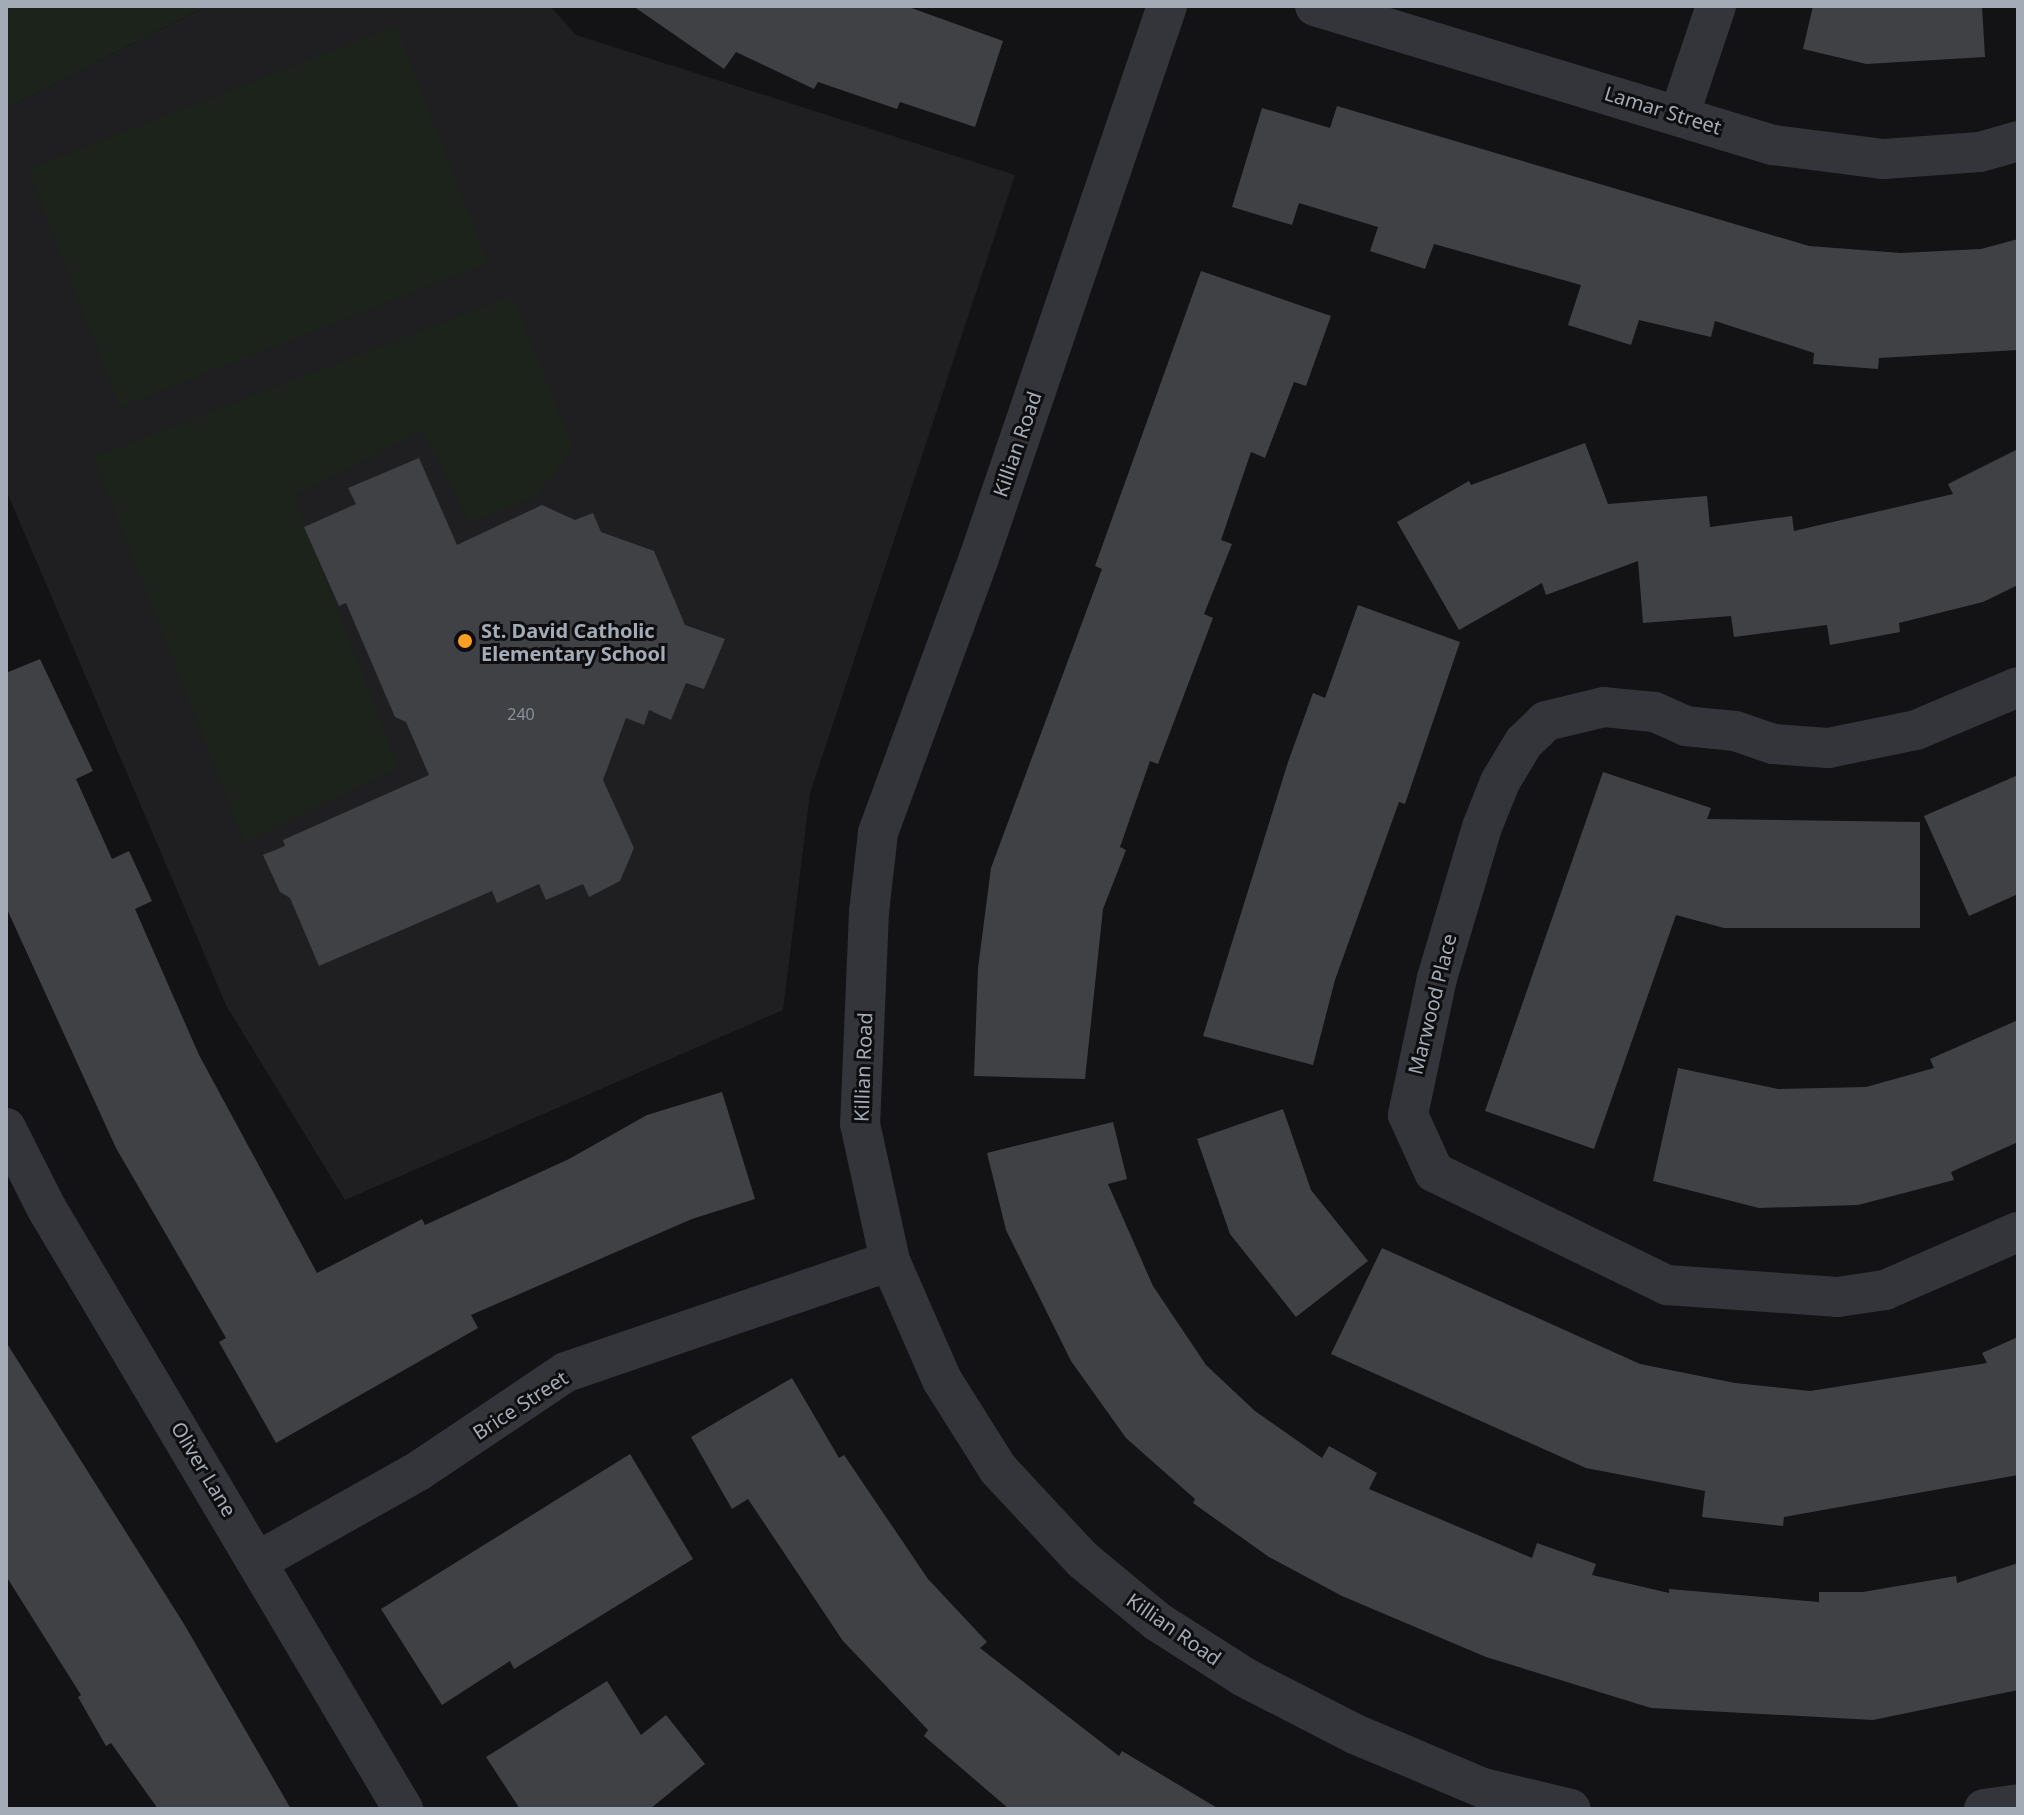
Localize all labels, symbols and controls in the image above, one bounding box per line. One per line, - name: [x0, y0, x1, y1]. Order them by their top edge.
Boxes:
- street label: Lamar Street: [1602, 81, 1724, 139]
- street label: Killian Road: [988, 388, 1046, 500]
- place label: St. David Catholic Elementary School: [481, 618, 666, 665]
- marker: St. David Catholic Elementary School: [456, 632, 474, 650]
- house number: 240: [507, 704, 535, 724]
- street label: Marwood Place: [1403, 931, 1461, 1077]
- street label: Killian Road: [849, 1012, 877, 1122]
- street label: Brice Street: [468, 1365, 572, 1445]
- street label: Oliver Lane: [166, 1417, 242, 1521]
- street label: Killian Road: [1122, 1588, 1226, 1670]

